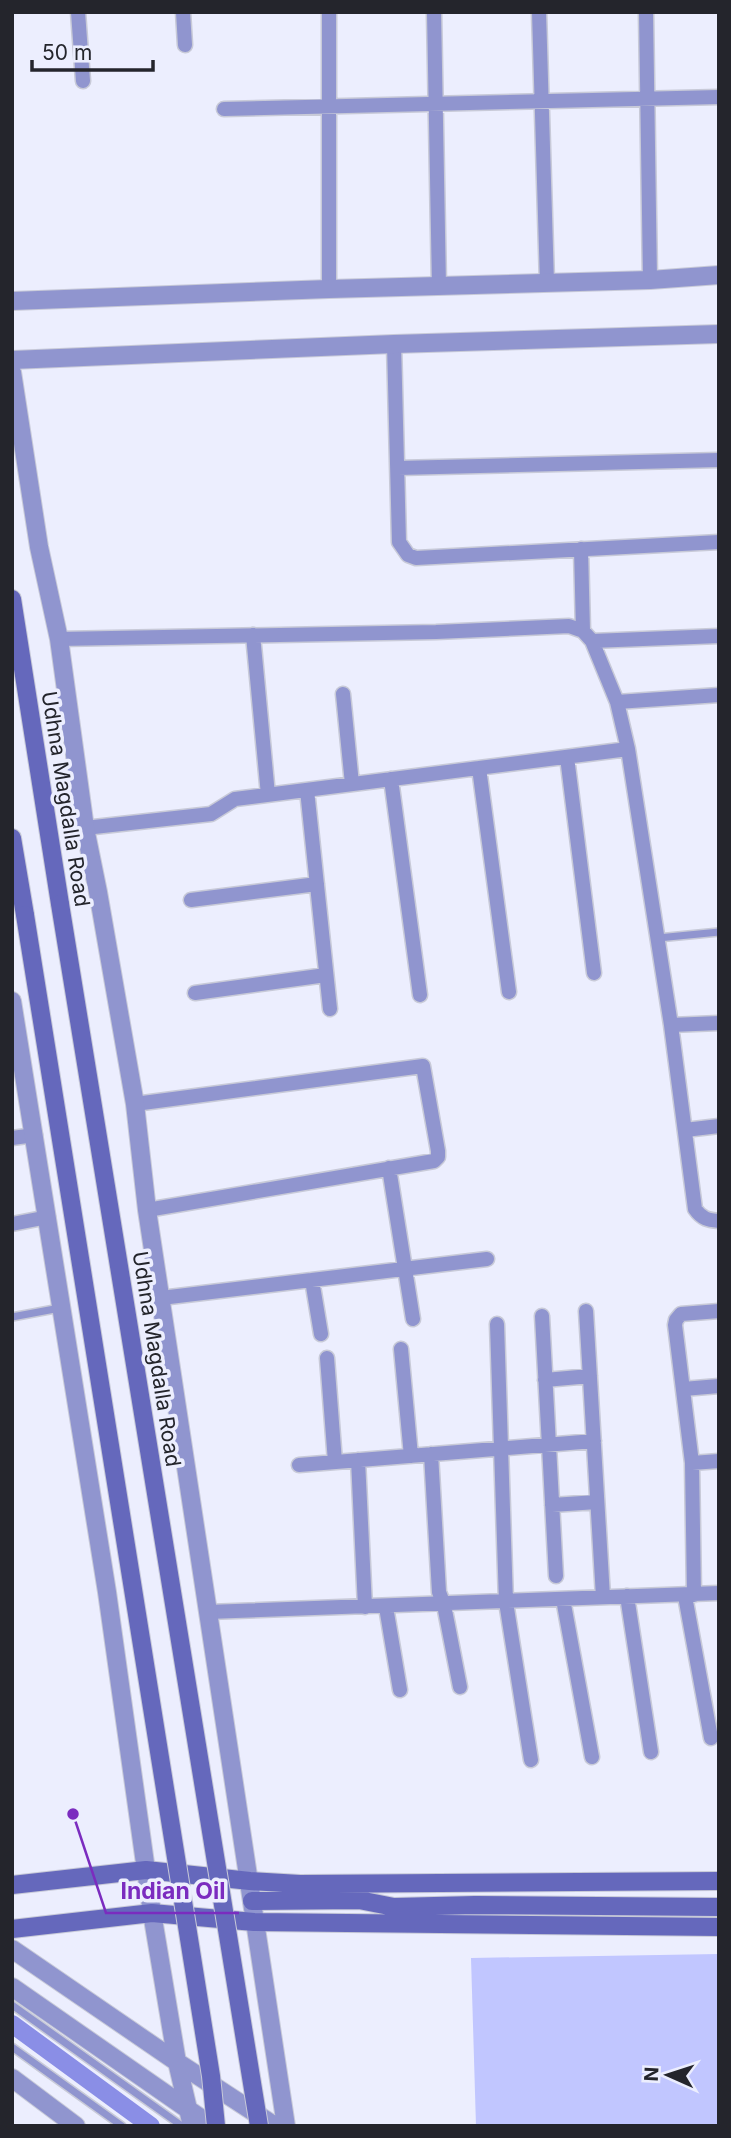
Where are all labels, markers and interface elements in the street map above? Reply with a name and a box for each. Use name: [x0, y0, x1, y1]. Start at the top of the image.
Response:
scale bar: [32, 28, 152, 72]
text: 50 m: [42, 40, 92, 65]
street label: Udhna Magdalla Road: [37, 689, 95, 909]
street label: Udhna Magdalla Road: [128, 1249, 186, 1469]
callout: Indian Oil: [106, 1869, 239, 1913]
text: Indian Oil: [121, 1877, 225, 1905]
north arrow: [633, 2040, 703, 2110]
text: N: [640, 2066, 663, 2082]

